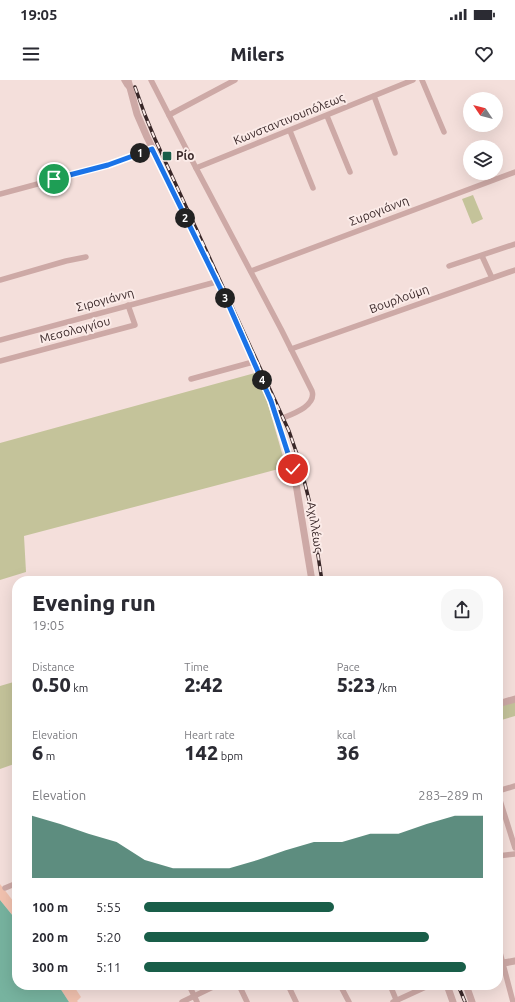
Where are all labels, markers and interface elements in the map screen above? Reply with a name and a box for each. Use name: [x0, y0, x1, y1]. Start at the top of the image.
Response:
text: 19:05: [20, 6, 58, 23]
icon: menu: [20, 43, 42, 65]
icon: heart: [473, 43, 495, 65]
text: Milers: [231, 44, 284, 64]
street label: Κωνσταντινουπόλεως: [232, 90, 347, 148]
north arrow: [463, 92, 503, 132]
map controls: [463, 92, 503, 180]
button: layers: [463, 140, 503, 180]
pin: 1: [130, 143, 150, 163]
text: 1: [137, 147, 143, 159]
place label: Ρίο: [176, 149, 194, 162]
marker: Ρίο: [161, 150, 173, 162]
pin: [37, 162, 71, 196]
icon: arrive: [43, 168, 65, 190]
street label: Συρογιάννη: [347, 193, 410, 228]
pin: 2: [175, 208, 195, 228]
text: 2: [182, 212, 188, 224]
street label: Βουρλούμη: [367, 282, 430, 315]
street label: Σιρογιάννη: [75, 286, 135, 313]
pin: 3: [215, 288, 235, 308]
text: 3: [222, 292, 228, 304]
street label: Μεσολογγίου: [38, 314, 112, 345]
pin: 4: [252, 370, 272, 390]
text: 4: [259, 374, 265, 386]
pin: [276, 452, 310, 486]
icon: check: [282, 458, 304, 480]
street label: Αχιλλέως: [304, 501, 326, 554]
button: share: [441, 589, 483, 631]
text: Evening run: [32, 590, 156, 615]
text: 19:05: [32, 618, 65, 632]
text: Distance: [32, 661, 75, 673]
text: Time: [184, 661, 209, 673]
text: Pace: [337, 661, 360, 673]
text: 0.50: [32, 673, 71, 696]
text: 2:42: [184, 673, 223, 696]
text: 5:23: [337, 673, 375, 696]
text: km: [71, 682, 88, 694]
text: /km: [375, 682, 397, 694]
text: Elevation: [32, 729, 78, 741]
text: Heart rate: [184, 729, 235, 741]
text: kcal: [337, 729, 356, 741]
text: 6: [32, 741, 43, 764]
text: 142: [184, 741, 218, 764]
text: 36: [337, 741, 359, 764]
text: m: [43, 750, 55, 762]
text: bpm: [218, 750, 243, 762]
text: Elevation: [32, 788, 86, 802]
text: 283–289 m: [418, 788, 483, 802]
text: 100 m: [32, 900, 68, 914]
text: 5:55: [96, 900, 121, 914]
text: 200 m: [32, 930, 68, 944]
text: 5:20: [96, 930, 121, 944]
text: 300 m: [32, 960, 68, 974]
text: 5:11: [96, 960, 121, 974]

